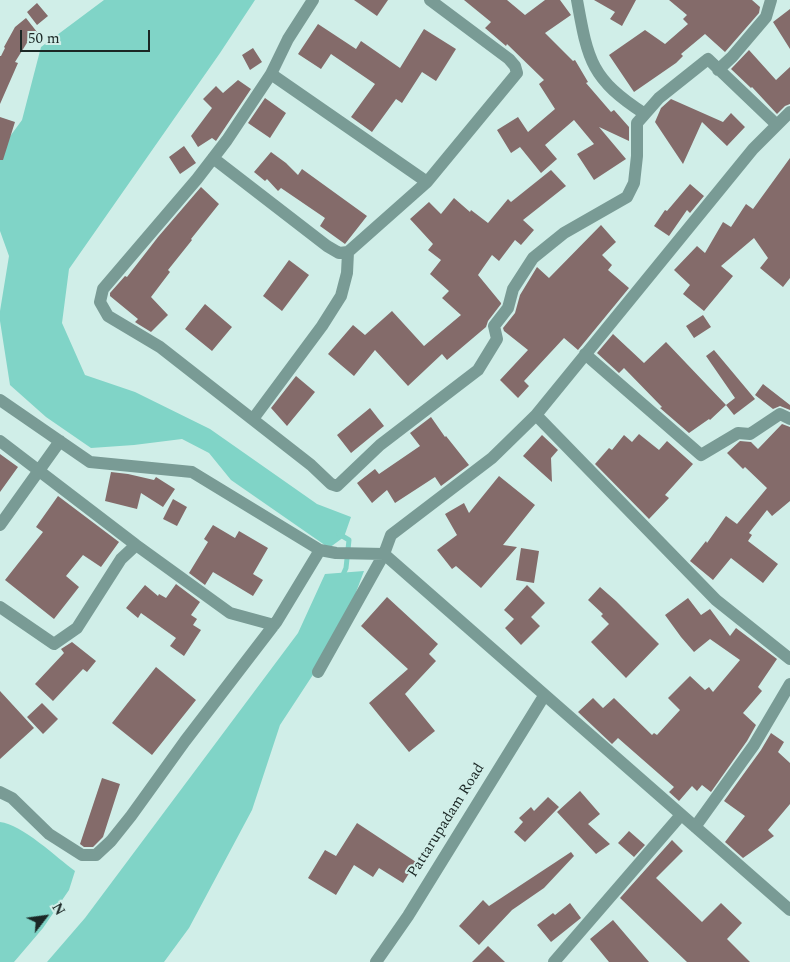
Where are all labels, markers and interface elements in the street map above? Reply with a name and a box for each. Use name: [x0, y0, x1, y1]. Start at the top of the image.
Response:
scale bar: [22, 20, 152, 52]
text: 50 m: [28, 27, 60, 50]
street label: Pattarupadam Road: [405, 761, 489, 881]
north arrow: [20, 892, 70, 942]
text: N: [46, 899, 70, 919]

